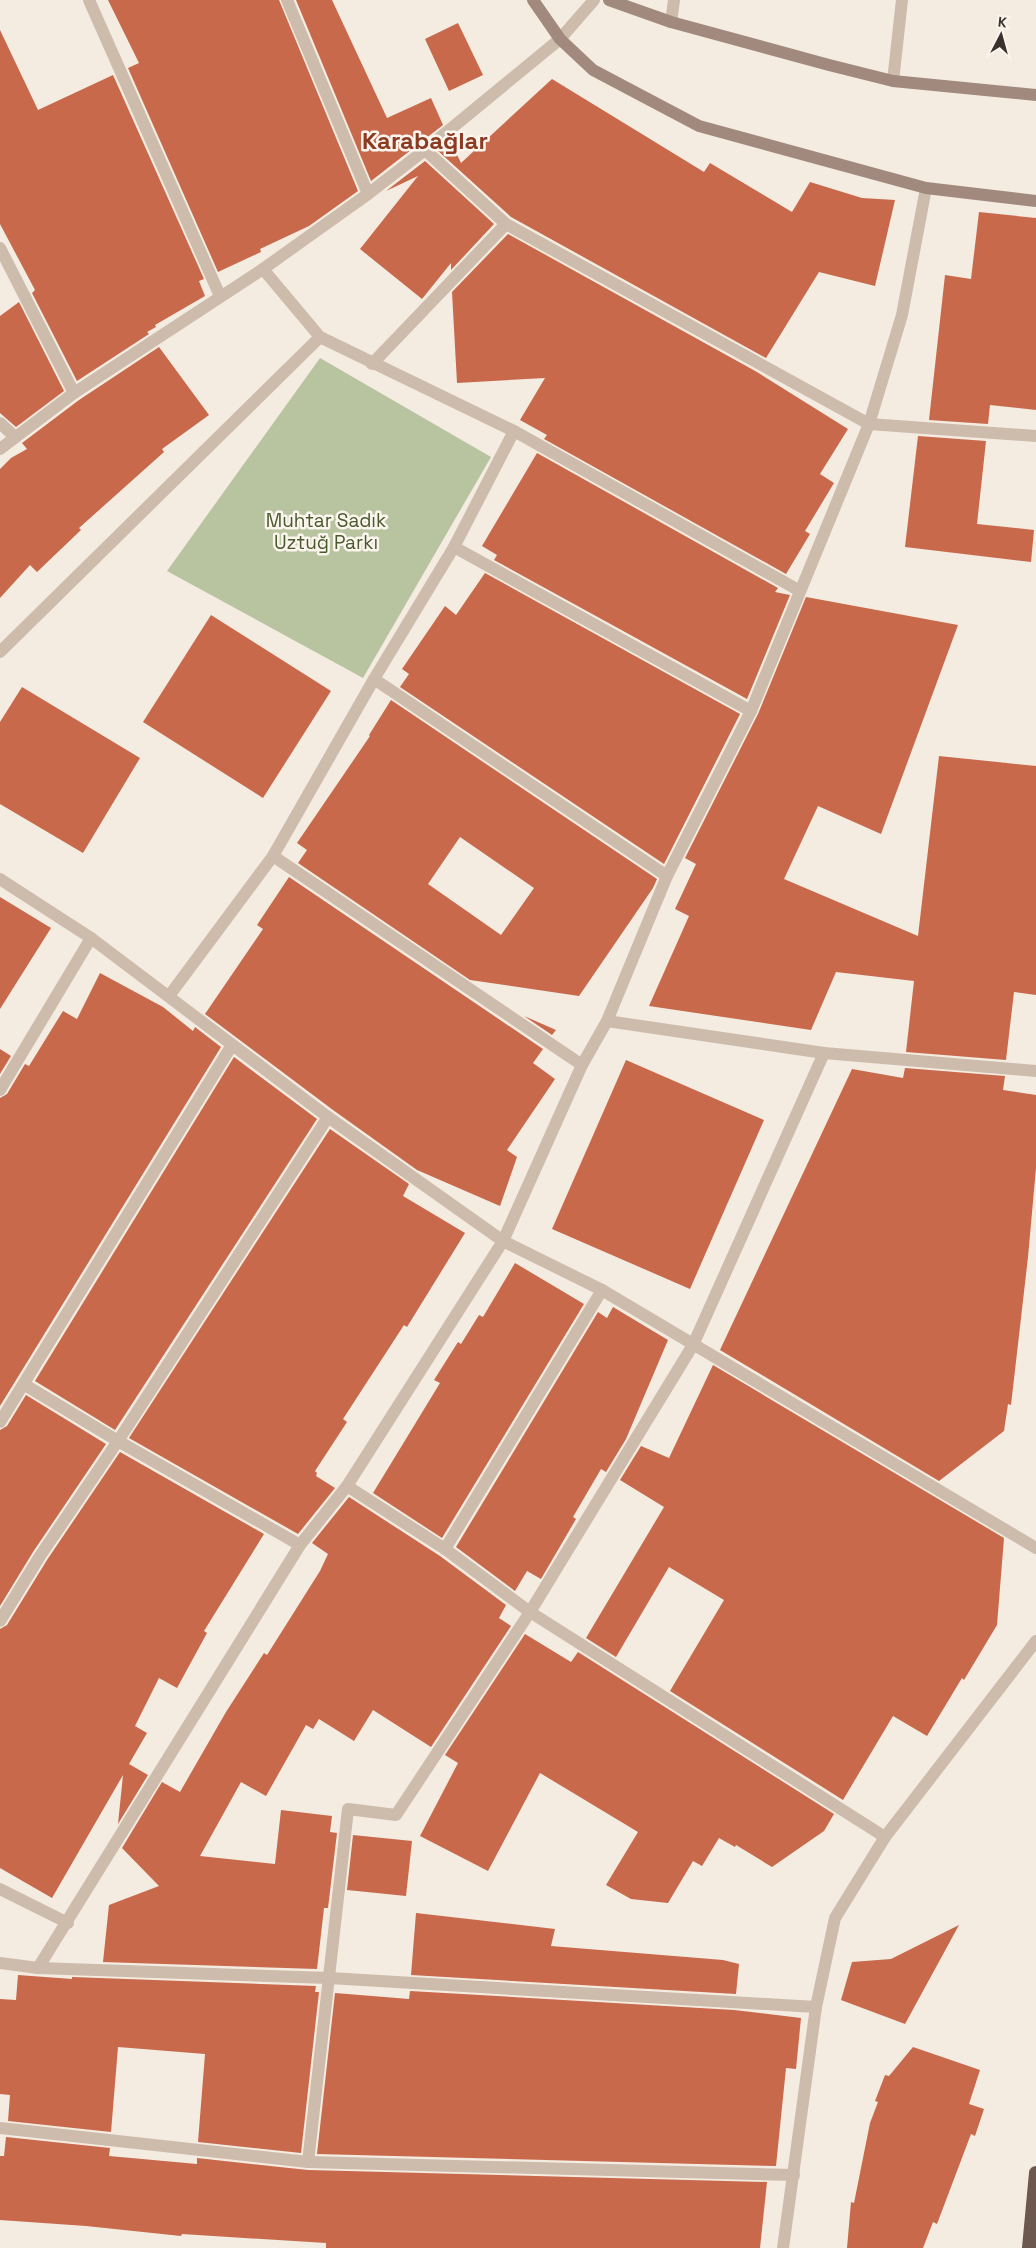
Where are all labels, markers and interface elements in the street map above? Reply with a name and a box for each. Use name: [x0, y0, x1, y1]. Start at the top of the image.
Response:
north arrow: [976, 10, 1026, 60]
text: K: [997, 13, 1008, 32]
district label: Karabağlar: [362, 125, 488, 156]
park label: Muhtar Sadık Uztuğ Parkı: [266, 508, 386, 555]

